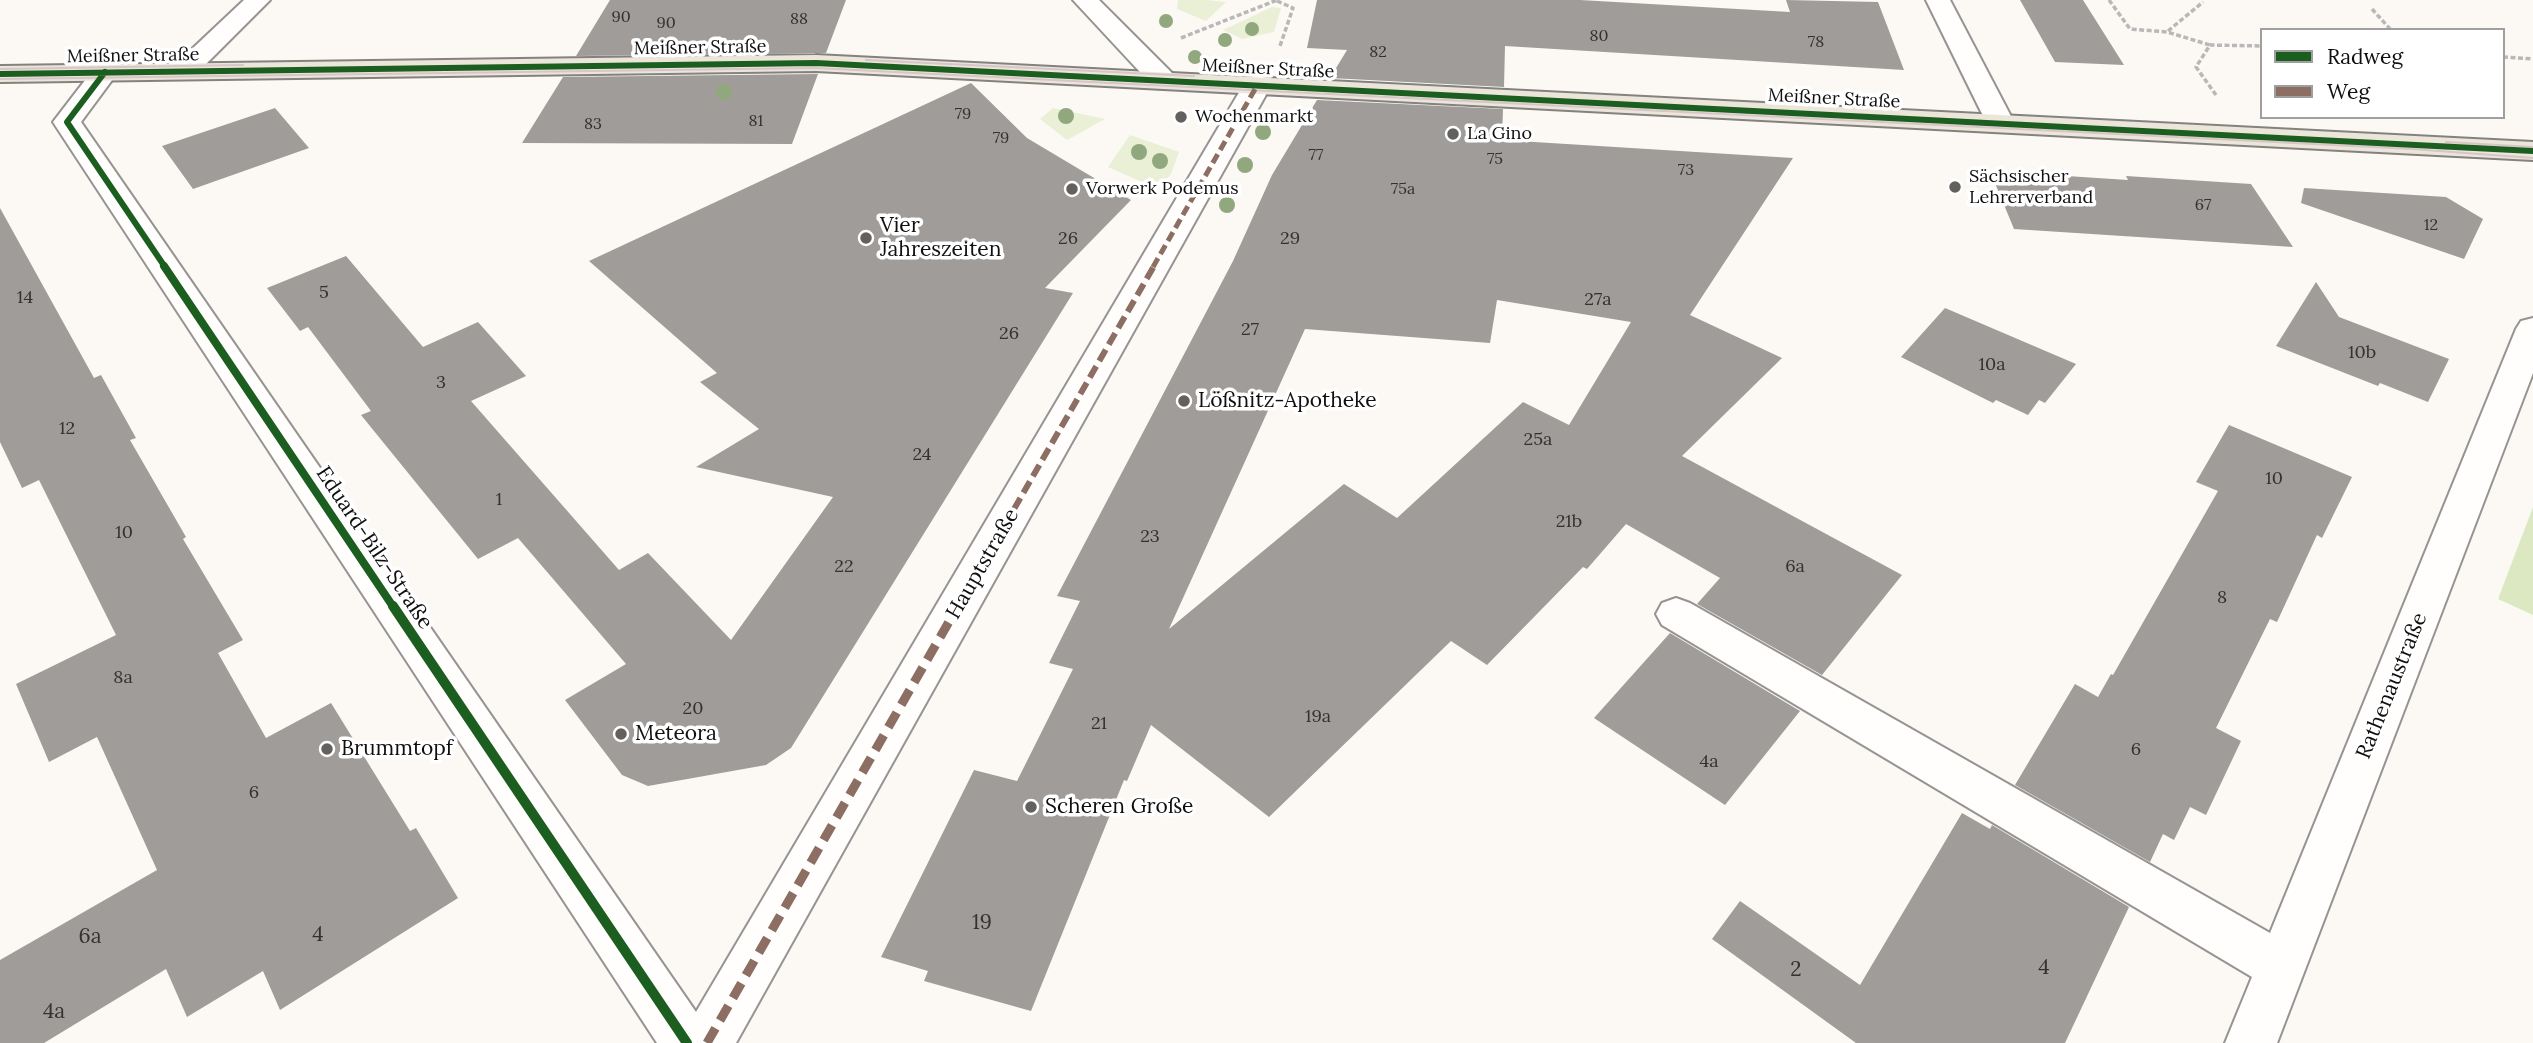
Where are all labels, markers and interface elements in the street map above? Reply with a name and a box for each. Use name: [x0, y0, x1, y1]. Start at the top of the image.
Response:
house number: 90: [611, 7, 631, 27]
house number: 88: [790, 9, 808, 29]
house number: 90: [656, 13, 676, 33]
house number: 80: [1590, 26, 1608, 46]
legend: [2260, 28, 2505, 119]
house number: 78: [1808, 32, 1824, 52]
street label: Meißner Straße: [633, 36, 767, 60]
house number: 82: [1369, 42, 1387, 62]
text: Radweg: [2327, 43, 2403, 70]
street label: Meißner Straße: [66, 44, 200, 68]
street label: Meißner Straße: [1201, 55, 1335, 83]
text: Weg: [2327, 78, 2370, 105]
street label: Meißner Straße: [1767, 85, 1901, 113]
house number: 79: [955, 104, 971, 124]
place label: Wochenmarkt: [1195, 106, 1314, 128]
marker: Wochenmarkt: [1173, 109, 1189, 125]
house number: 81: [749, 111, 763, 131]
house number: 83: [584, 114, 602, 134]
place label: La Gino: [1467, 123, 1532, 145]
marker: La Gino: [1445, 126, 1461, 142]
house number: 79: [993, 128, 1009, 148]
house number: 77: [1309, 145, 1323, 165]
house number: 75: [1487, 149, 1503, 169]
house number: 73: [1678, 160, 1694, 180]
place label: Sächsischer Lehrerverband: [1969, 166, 2093, 208]
place label: Vorwerk Podemus: [1086, 178, 1239, 200]
house number: 75a: [1391, 179, 1415, 199]
marker: Sächsischer Lehrerverband: [1947, 179, 1963, 195]
marker: Vorwerk Podemus: [1064, 181, 1080, 197]
house number: 67: [2195, 195, 2211, 215]
place label: Vier Jahreszeiten: [880, 213, 1001, 263]
house number: 12: [2424, 215, 2438, 235]
house number: 26: [1058, 228, 1078, 250]
house number: 29: [1280, 228, 1300, 250]
marker: Vier Jahreszeiten: [858, 230, 874, 246]
house number: 5: [319, 282, 329, 304]
house number: 14: [17, 287, 33, 309]
house number: 27a: [1584, 289, 1612, 311]
house number: 27: [1241, 319, 1259, 341]
house number: 26: [999, 323, 1019, 345]
house number: 10b: [2348, 342, 2376, 364]
house number: 10a: [1978, 354, 2006, 376]
house number: 3: [436, 372, 446, 394]
place label: Lößnitz-Apotheke: [1198, 388, 1377, 414]
marker: Lößnitz-Apotheke: [1176, 393, 1192, 409]
house number: 12: [59, 418, 75, 440]
house number: 25a: [1524, 429, 1552, 451]
house number: 24: [912, 444, 932, 466]
street label: Eduard-Bilz-Straße: [310, 462, 438, 634]
house number: 10: [2265, 468, 2283, 490]
house number: 1: [496, 489, 502, 511]
street label: Hauptstraße: [941, 504, 1025, 624]
house number: 21b: [1556, 511, 1582, 533]
house number: 10: [115, 522, 133, 544]
house number: 23: [1140, 526, 1160, 548]
house number: 22: [834, 556, 854, 578]
house number: 6a: [1785, 556, 1805, 578]
house number: 8: [2217, 587, 2227, 609]
street label: Rathenaustraße: [2351, 609, 2433, 763]
house number: 8a: [113, 667, 133, 689]
house number: 20: [683, 698, 703, 720]
house number: 19a: [1305, 706, 1331, 728]
house number: 21: [1091, 713, 1107, 735]
place label: Meteora: [635, 721, 717, 747]
marker: Meteora: [613, 726, 629, 742]
place label: Brummtopf: [341, 736, 453, 762]
house number: 6: [2131, 739, 2141, 761]
marker: Brummtopf: [319, 741, 335, 757]
house number: 4a: [1699, 751, 1719, 773]
house number: 6: [249, 782, 259, 804]
place label: Scheren Große: [1045, 794, 1193, 820]
marker: Scheren Große: [1023, 799, 1039, 815]
house number: 19: [972, 910, 992, 936]
house number: 4: [312, 922, 324, 948]
house number: 6a: [79, 924, 101, 950]
house number: 4: [2038, 955, 2050, 981]
house number: 2: [1790, 957, 1802, 983]
house number: 4a: [43, 999, 65, 1025]

